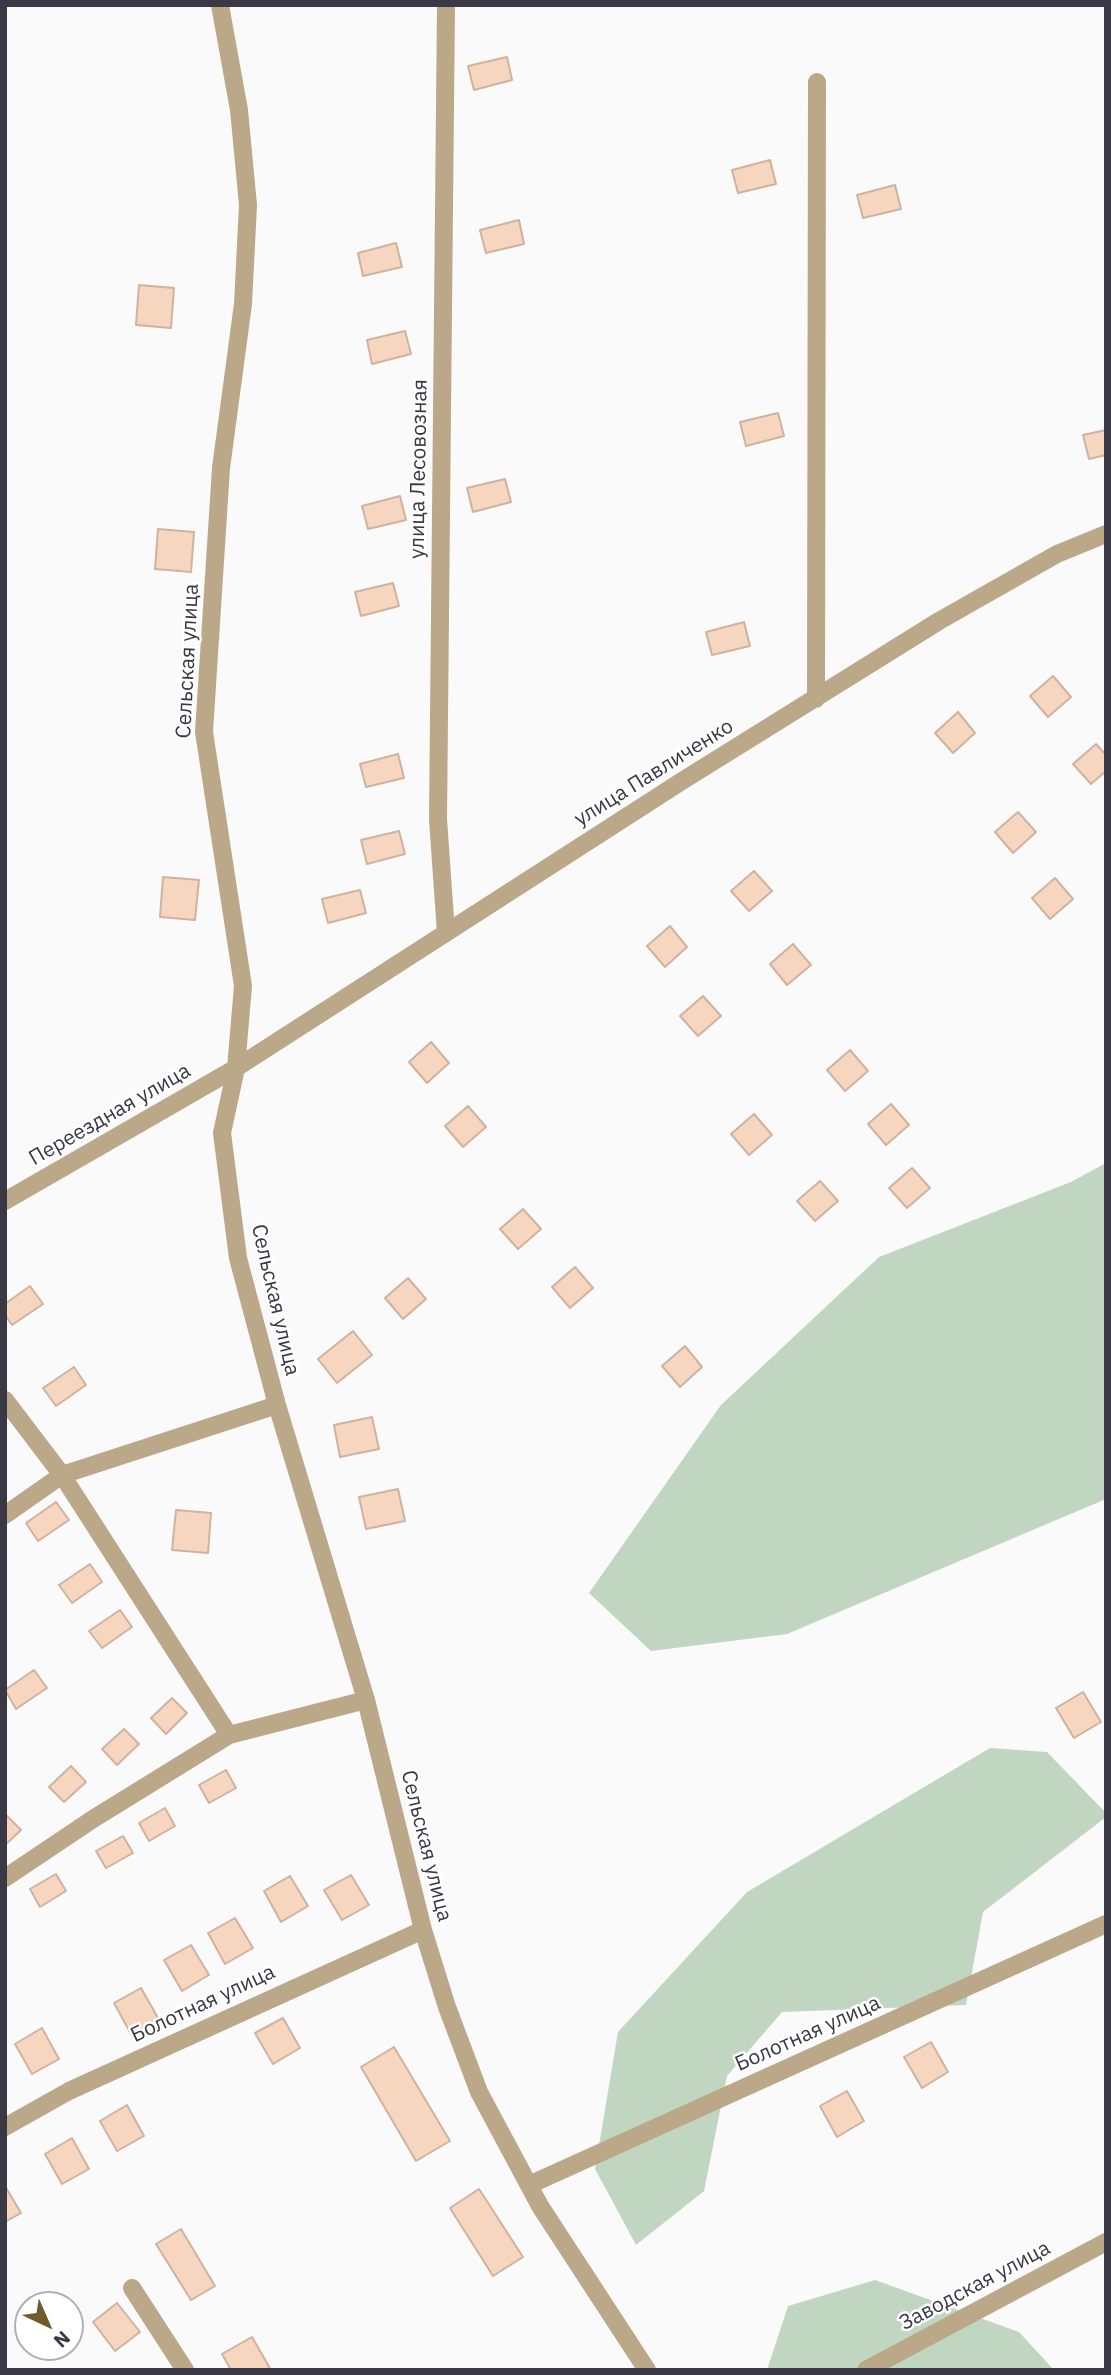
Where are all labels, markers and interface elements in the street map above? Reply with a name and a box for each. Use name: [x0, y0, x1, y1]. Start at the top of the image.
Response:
street label: улица Лесовозная: [405, 379, 433, 559]
street label: Сельская улица: [171, 583, 205, 739]
street label: улица Павличенко: [570, 714, 738, 832]
street label: Переездная улица: [25, 1059, 195, 1171]
street label: Сельская улица: [245, 1222, 305, 1378]
street label: Сельская улица: [395, 1768, 457, 1924]
street label: Болотная улица: [127, 1960, 279, 2048]
street label: Болотная улица: [732, 1991, 884, 2077]
street label: Заводская улица: [895, 2236, 1055, 2336]
north arrow: [14, 2291, 84, 2361]
text: N: [49, 2326, 75, 2353]

